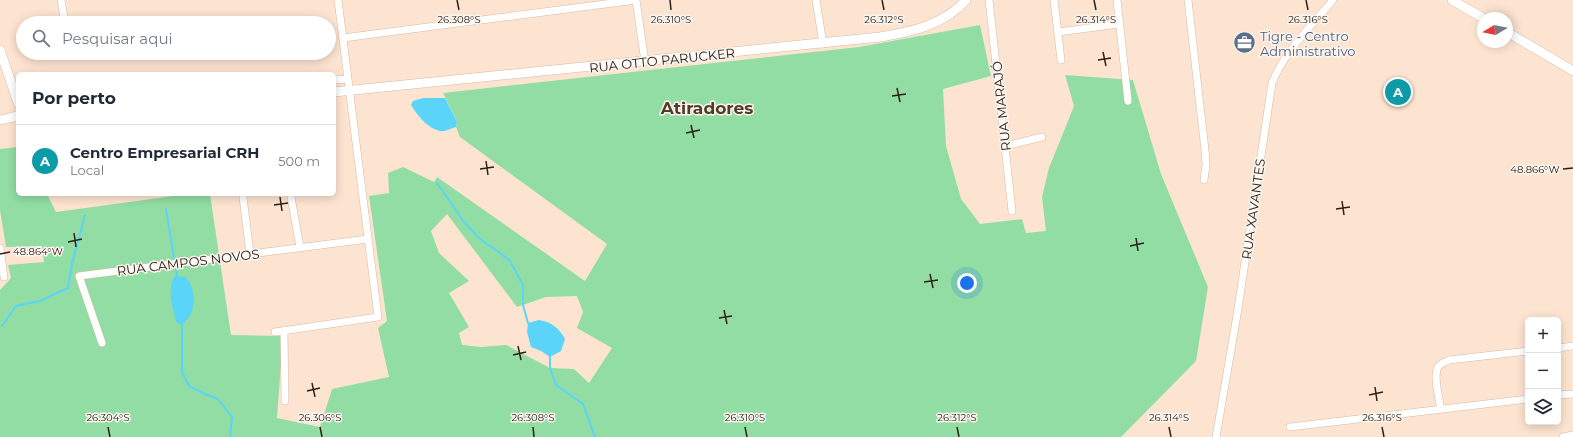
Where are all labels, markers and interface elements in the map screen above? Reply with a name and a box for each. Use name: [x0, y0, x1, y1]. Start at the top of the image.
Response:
north arrow: [1477, 12, 1513, 48]
text: 26.308°S: [437, 13, 481, 26]
text: 26.310°S: [651, 13, 691, 26]
text: 26.312°S: [864, 13, 904, 26]
text: 26.314°S: [1076, 13, 1116, 26]
text: 26.316°S: [1288, 13, 1328, 26]
search box: [16, 16, 336, 60]
icon: search: [30, 27, 52, 49]
place label: Tigre - Centro Administrativo: [1260, 28, 1355, 59]
text: Pesquisar aqui: [62, 29, 173, 48]
office icon: Tigre - Centro Administrativo: [1231, 30, 1257, 56]
street label: RUA OTTO PARUCKER: [588, 44, 736, 76]
street label: RUA MARAJÓ: [988, 60, 1014, 152]
pin: A: [1385, 77, 1411, 107]
text: Por perto: [32, 88, 116, 108]
district label: Atiradores: [660, 98, 753, 118]
text: Centro Empresarial CRH: [70, 143, 259, 162]
text: A: [40, 153, 50, 169]
text: 500 m: [278, 153, 320, 169]
street label: RUA XAVANTES: [1238, 157, 1268, 261]
text: Local: [70, 162, 104, 178]
text: 48.866°W: [1510, 163, 1560, 176]
text: 48.864°W: [13, 245, 63, 258]
street label: RUA CAMPOS NOVOS: [116, 245, 260, 279]
your location: [957, 273, 977, 293]
map controls: [1525, 317, 1561, 425]
button: +: [1525, 317, 1561, 353]
button: −: [1525, 353, 1561, 389]
button: layers: [1525, 389, 1561, 425]
text: 26.304°S: [86, 411, 130, 424]
text: 26.306°S: [299, 411, 341, 424]
text: 26.308°S: [511, 411, 555, 424]
text: 26.310°S: [725, 411, 765, 424]
text: 26.312°S: [937, 411, 977, 424]
text: 26.314°S: [1149, 411, 1189, 424]
text: 26.316°S: [1362, 411, 1402, 424]

